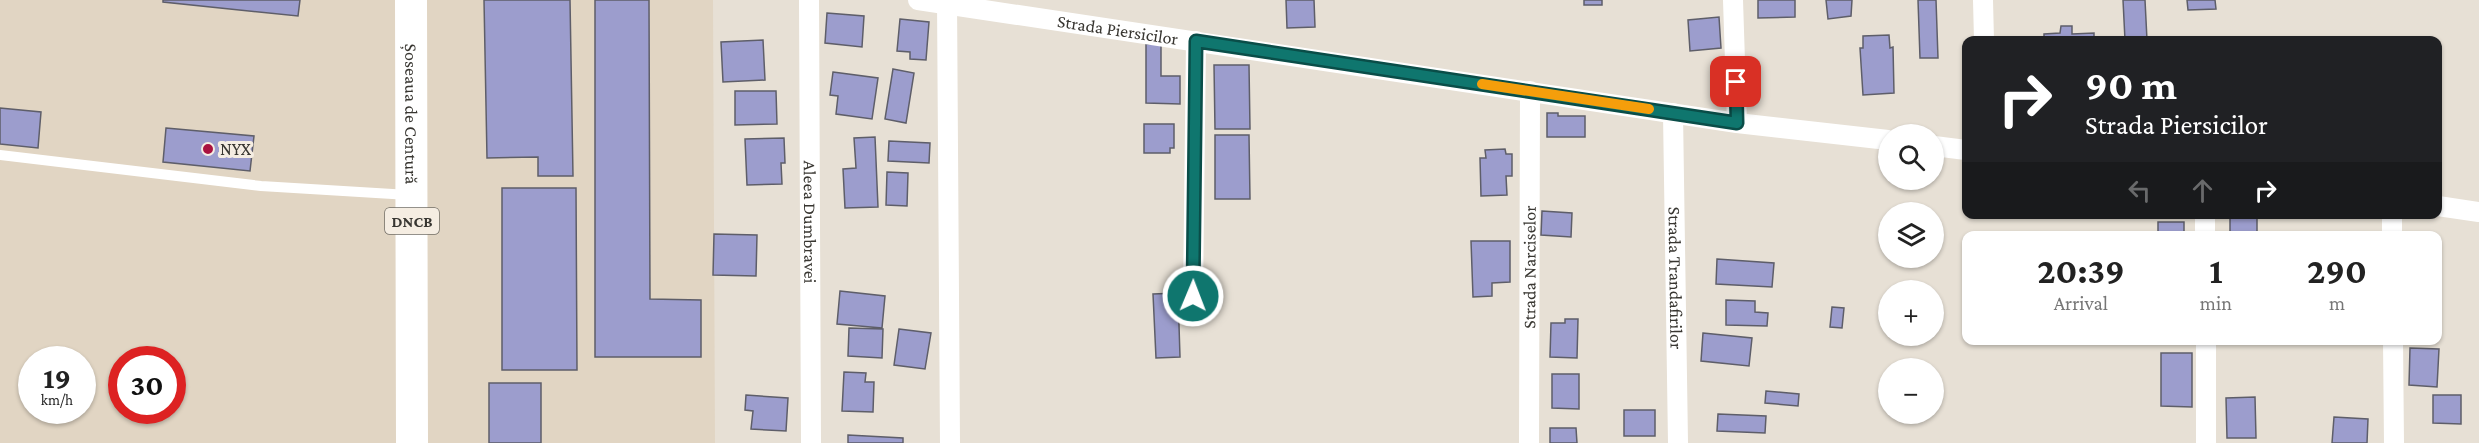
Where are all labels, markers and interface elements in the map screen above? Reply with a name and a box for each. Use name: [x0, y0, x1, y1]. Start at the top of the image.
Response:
street label: Strada Piersicilor: [1056, 11, 1180, 49]
street label: Șoseaua de Centură: [399, 44, 421, 184]
pin: [1710, 56, 1761, 107]
icon: right: [1986, 60, 2064, 138]
text: 90 m: [2085, 61, 2177, 108]
icon: arrive: [1719, 65, 1752, 98]
text: Strada Piersicilor: [2085, 110, 2268, 140]
map controls: [1878, 124, 1944, 424]
button: search: [1878, 124, 1944, 190]
place label: NYX: [220, 139, 252, 159]
marker: NYX: [201, 142, 215, 156]
street label: Aleea Dumbravei: [800, 161, 820, 284]
icon: left: [2123, 174, 2156, 207]
icon: ahead: [2186, 174, 2219, 207]
icon: right: [2249, 174, 2282, 207]
button: layers: [1878, 202, 1944, 268]
street label: Strada Narciselor: [1519, 205, 1540, 329]
street label: Strada Trandafirilor: [1664, 207, 1687, 350]
road number: DNCB: [385, 208, 439, 234]
text: 20:39: [2037, 251, 2125, 291]
text: 1: [2209, 251, 2223, 291]
text: 290: [2307, 251, 2367, 291]
position arrow: [1161, 264, 1225, 328]
button: +: [1878, 280, 1944, 346]
text: Arrival: [2054, 292, 2108, 314]
text: min: [2200, 292, 2232, 314]
text: m: [2329, 292, 2345, 314]
speed limit sign: 30: [108, 346, 186, 424]
button: −: [1878, 358, 1944, 424]
text: 19: [43, 361, 71, 394]
text: km/h: [41, 392, 73, 408]

